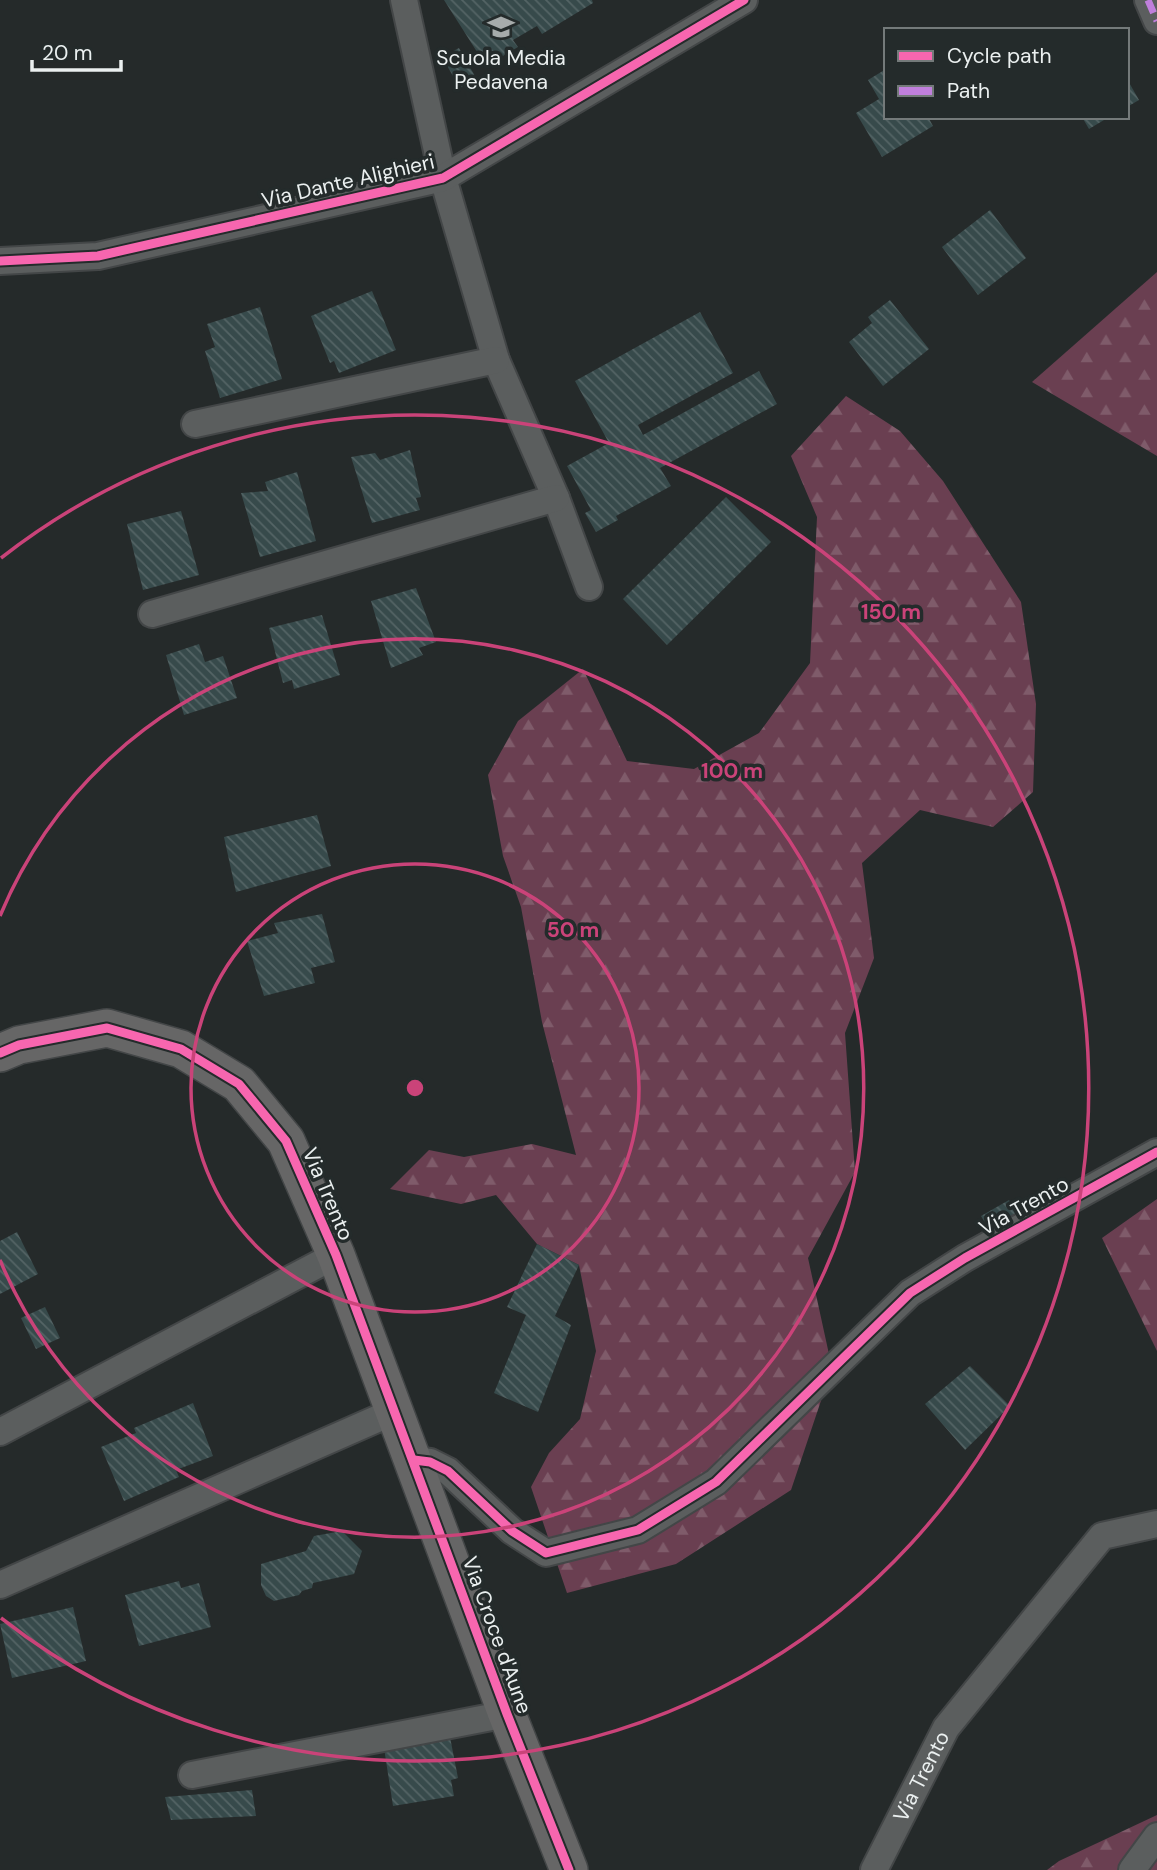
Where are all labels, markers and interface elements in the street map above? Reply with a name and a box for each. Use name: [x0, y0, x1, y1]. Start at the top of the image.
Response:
school or university icon: Scuola Media Pedavena: [486, 12, 516, 42]
scale bar: [32, 28, 121, 72]
legend: [884, 28, 1129, 119]
text: 20 m: [42, 39, 93, 67]
text: Cycle path: [947, 42, 1052, 70]
place label: Scuola Media Pedavena: [436, 44, 566, 96]
text: Path: [947, 77, 990, 105]
street label: Via Dante Alighieri: [259, 147, 437, 215]
text: 150 m: [861, 598, 921, 626]
text: 100 m: [701, 757, 763, 785]
text: 50 m: [547, 916, 599, 944]
centre of rings: [403, 1076, 427, 1100]
street label: Via Trento: [296, 1143, 360, 1245]
street label: Via Trento: [974, 1170, 1074, 1242]
street label: Via Croce d'Aune: [456, 1552, 538, 1718]
street label: Via Trento: [887, 1726, 956, 1827]

